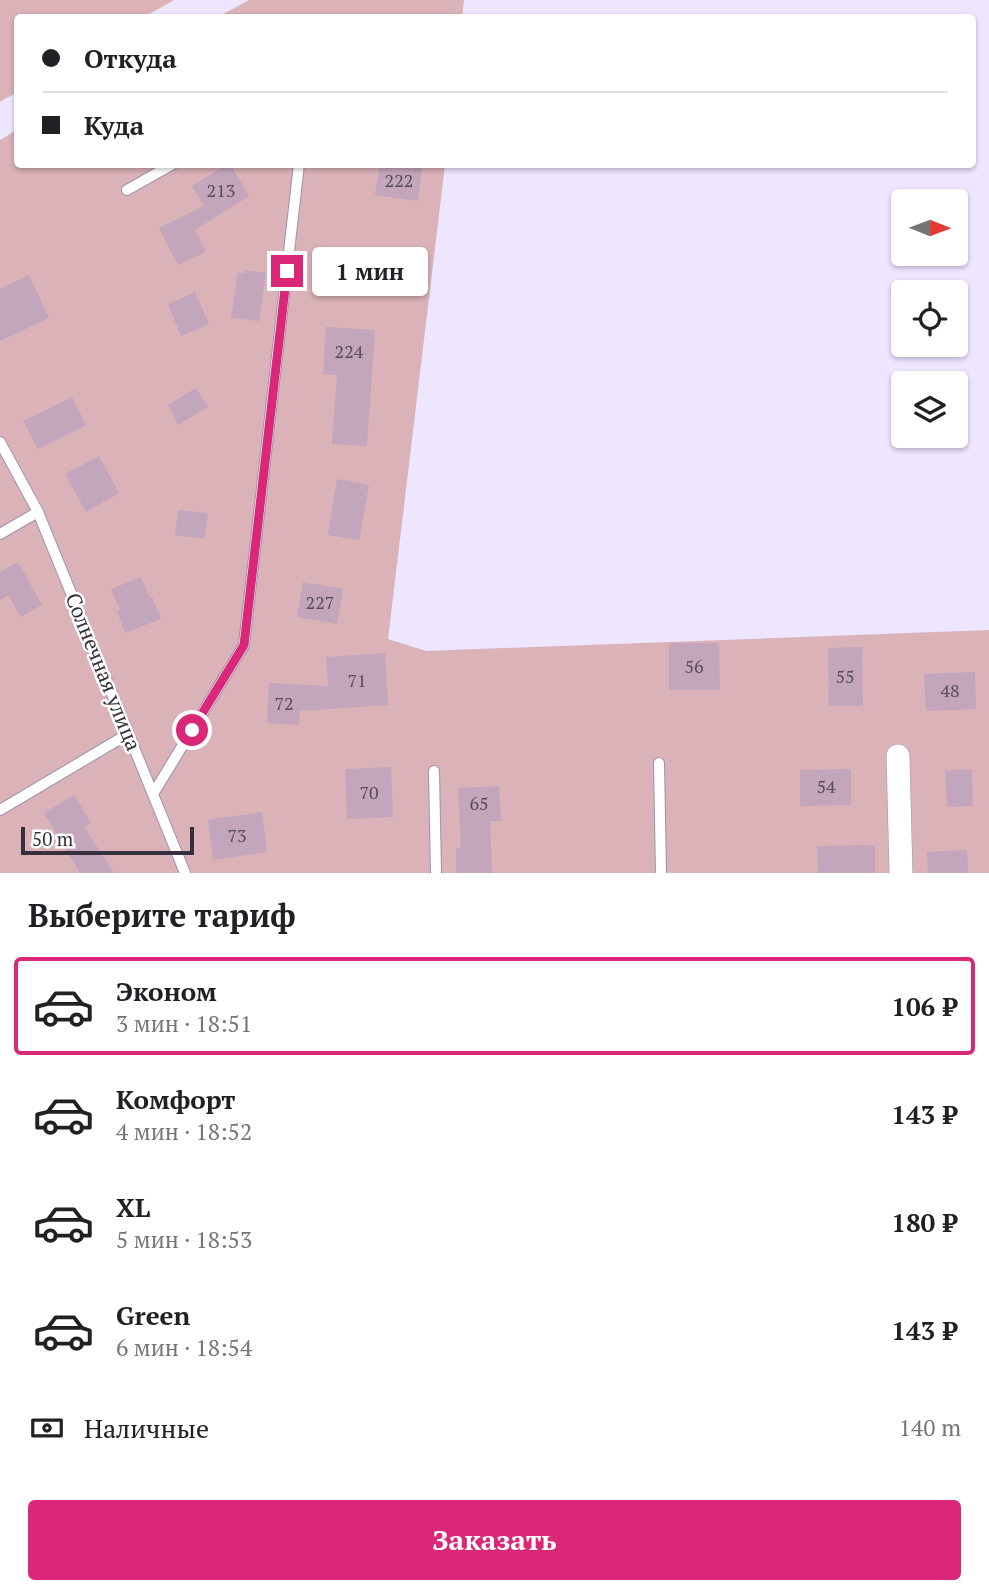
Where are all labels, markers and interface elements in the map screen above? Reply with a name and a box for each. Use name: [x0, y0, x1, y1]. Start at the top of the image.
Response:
text: Откуда: [84, 41, 177, 75]
text: Куда: [84, 108, 144, 142]
house number: 222: [385, 168, 413, 192]
house number: 213: [207, 178, 235, 202]
north arrow: [891, 189, 968, 266]
map controls: [891, 189, 968, 448]
callout: 1 мин: [312, 246, 427, 296]
route end: [271, 255, 303, 287]
text: 1 мин: [336, 256, 404, 287]
button: locate: [891, 280, 968, 357]
house number: 224: [335, 339, 364, 363]
button: layers: [891, 371, 968, 448]
street label: Солнечная улица: [60, 589, 148, 755]
house number: 227: [306, 590, 334, 614]
house number: 56: [684, 654, 704, 678]
house number: 55: [835, 664, 855, 688]
house number: 71: [347, 668, 367, 692]
house number: 48: [940, 678, 960, 702]
house number: 72: [274, 691, 294, 715]
route start: [176, 714, 208, 746]
house number: 54: [816, 774, 836, 798]
house number: 70: [359, 780, 379, 804]
house number: 65: [469, 791, 489, 815]
house number: 73: [227, 823, 247, 847]
scale bar: [21, 824, 194, 856]
text: 50 m: [32, 826, 73, 851]
text: Выберите тариф: [28, 894, 296, 936]
text: Эконом: [116, 974, 217, 1008]
icon: car: [32, 975, 95, 1038]
text: 106 ₽: [891, 989, 957, 1023]
text: 3 мин · 18:51: [116, 1008, 252, 1039]
text: Комфорт: [116, 1082, 235, 1116]
icon: car: [32, 1083, 95, 1146]
text: 143 ₽: [891, 1097, 957, 1131]
text: 4 мин · 18:52: [116, 1116, 252, 1147]
text: XL: [116, 1190, 150, 1224]
icon: car: [32, 1191, 95, 1254]
text: 180 ₽: [891, 1205, 957, 1239]
text: 5 мин · 18:53: [116, 1224, 252, 1255]
text: Green: [116, 1298, 190, 1332]
icon: car: [32, 1299, 95, 1362]
text: 143 ₽: [891, 1313, 957, 1347]
text: 6 мин · 18:54: [116, 1332, 252, 1363]
icon: cash: [28, 1409, 66, 1447]
text: Наличные: [84, 1411, 209, 1445]
text: 140 m: [899, 1412, 961, 1443]
button: Заказать: [28, 1500, 961, 1580]

